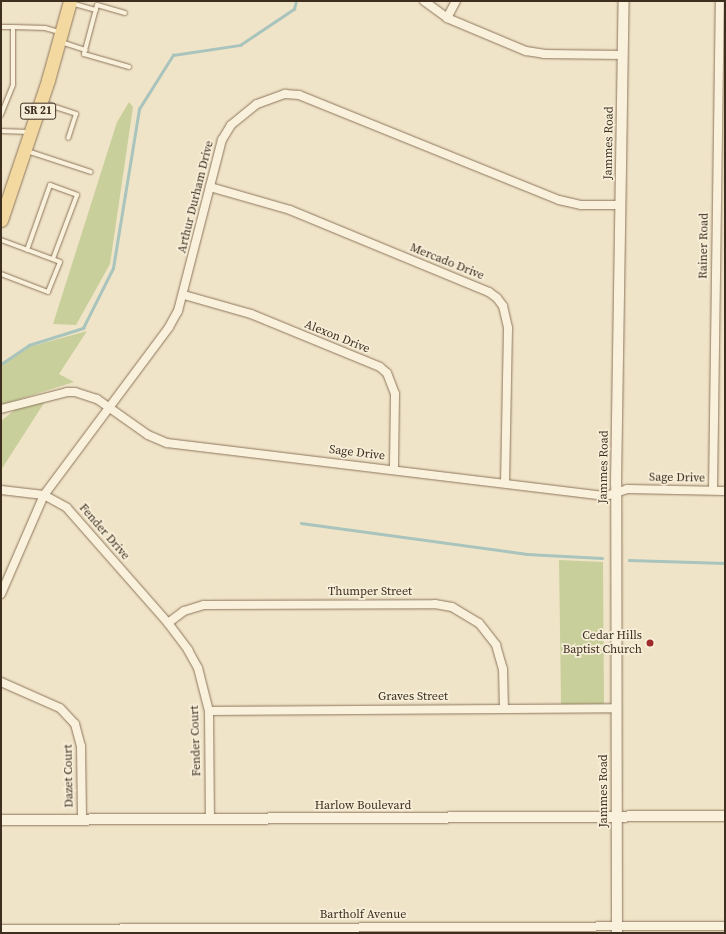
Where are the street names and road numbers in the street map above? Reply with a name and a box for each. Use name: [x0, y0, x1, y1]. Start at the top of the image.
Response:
road number: SR 21: [20, 102, 56, 120]
street label: Jammes Road: [601, 106, 617, 180]
street label: Arthur Durham Drive: [175, 139, 217, 255]
street label: Rainer Road: [696, 213, 712, 279]
street label: Mercado Drive: [408, 241, 486, 283]
street label: Alexon Drive: [302, 317, 372, 357]
street label: Jammes Road: [596, 430, 612, 504]
street label: Sage Drive: [328, 442, 386, 464]
street label: Sage Drive: [649, 470, 705, 486]
street label: Fender Drive: [76, 501, 132, 563]
street label: Thumper Street: [328, 585, 412, 599]
street label: Graves Street: [378, 690, 448, 704]
street label: Fender Court: [188, 705, 204, 777]
street label: Dazet Court: [61, 744, 77, 808]
street label: Jammes Road: [597, 754, 611, 828]
street label: Harlow Boulevard: [315, 799, 411, 813]
street label: Bartholf Avenue: [320, 908, 406, 922]

